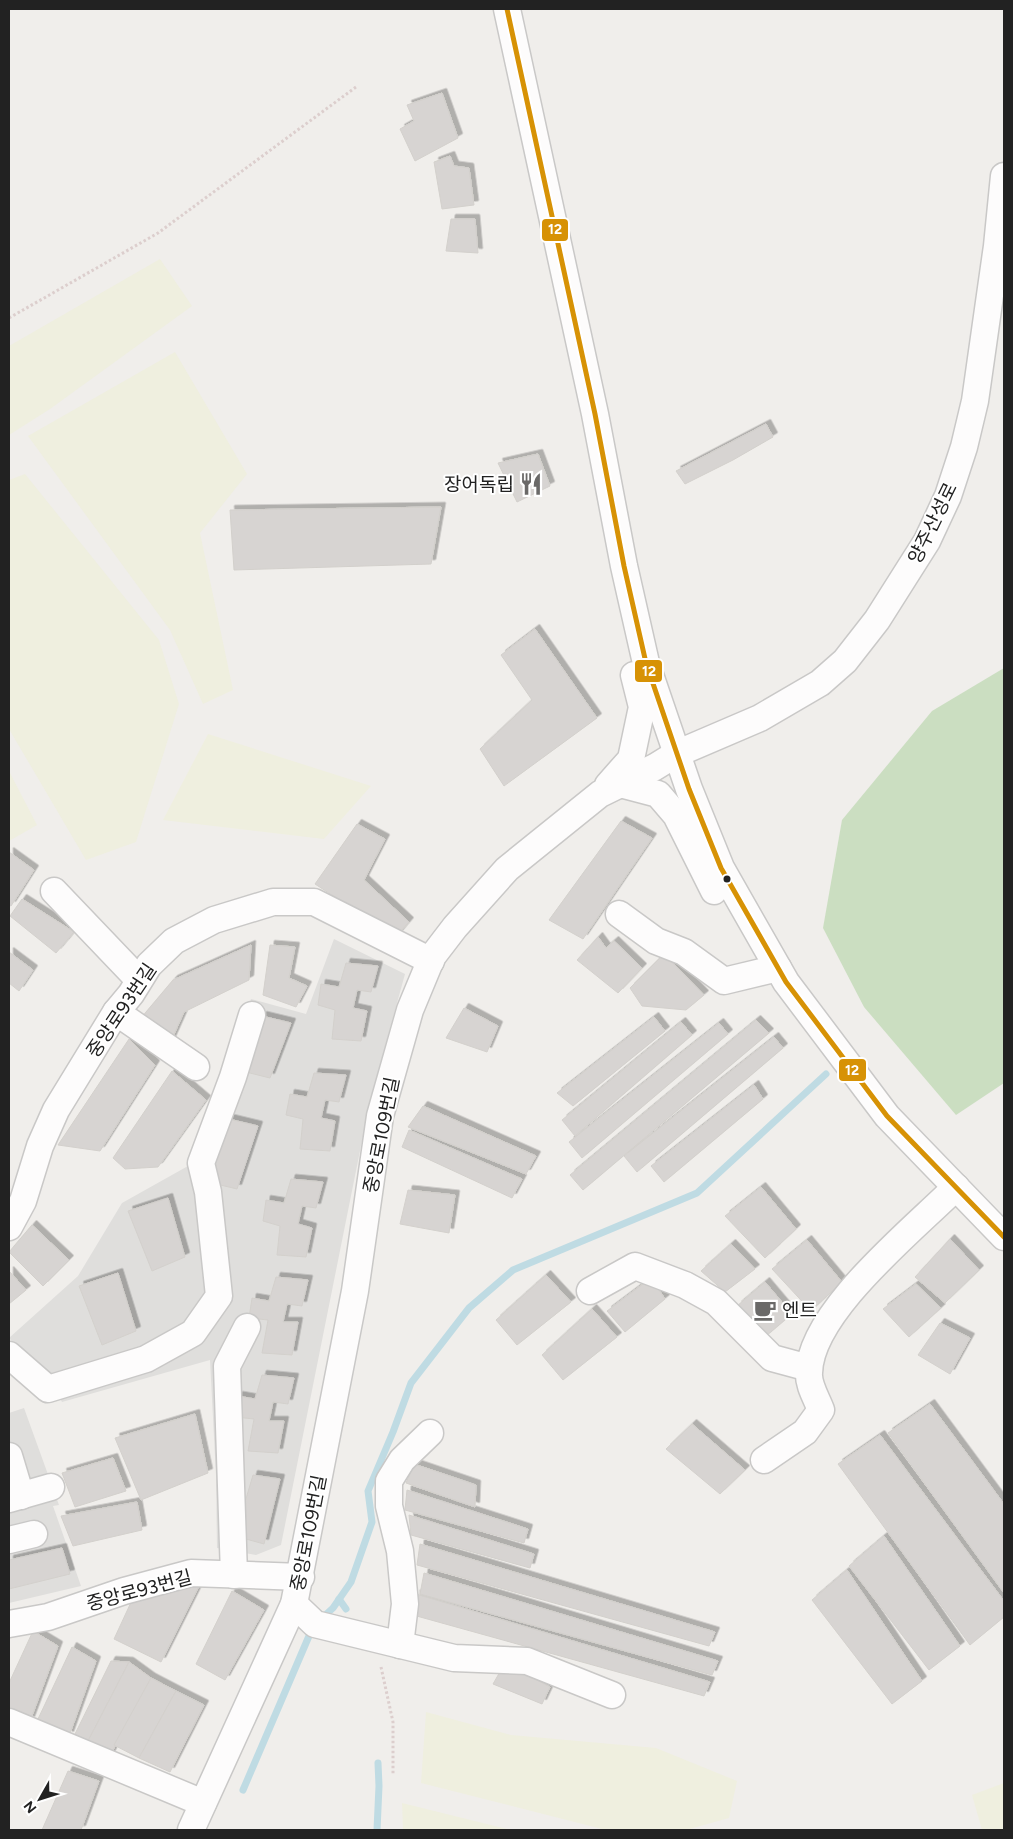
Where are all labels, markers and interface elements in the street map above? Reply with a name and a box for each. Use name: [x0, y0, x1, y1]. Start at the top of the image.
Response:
line badge: 12: [541, 218, 569, 242]
text: 12: [548, 221, 562, 238]
restaurant icon: 장어독립: [518, 471, 544, 497]
place label: 장어독립: [444, 473, 514, 496]
street label: 양주산성로: [903, 479, 962, 568]
line badge: 12: [634, 659, 663, 683]
text: 12: [642, 663, 656, 680]
unlabelled marker: [722, 874, 732, 884]
street label: 중앙로93번길: [82, 959, 161, 1062]
line badge: 12: [838, 1058, 867, 1082]
text: 12: [845, 1062, 859, 1079]
street label: 중앙로109번길: [359, 1075, 404, 1195]
cafe icon: 엔트: [752, 1297, 778, 1323]
place label: 엔트: [782, 1299, 817, 1322]
street label: 중앙로109번길: [286, 1473, 331, 1593]
street label: 중앙로93번길: [84, 1565, 195, 1616]
north arrow: [15, 1774, 65, 1824]
text: N: [20, 1797, 40, 1816]

